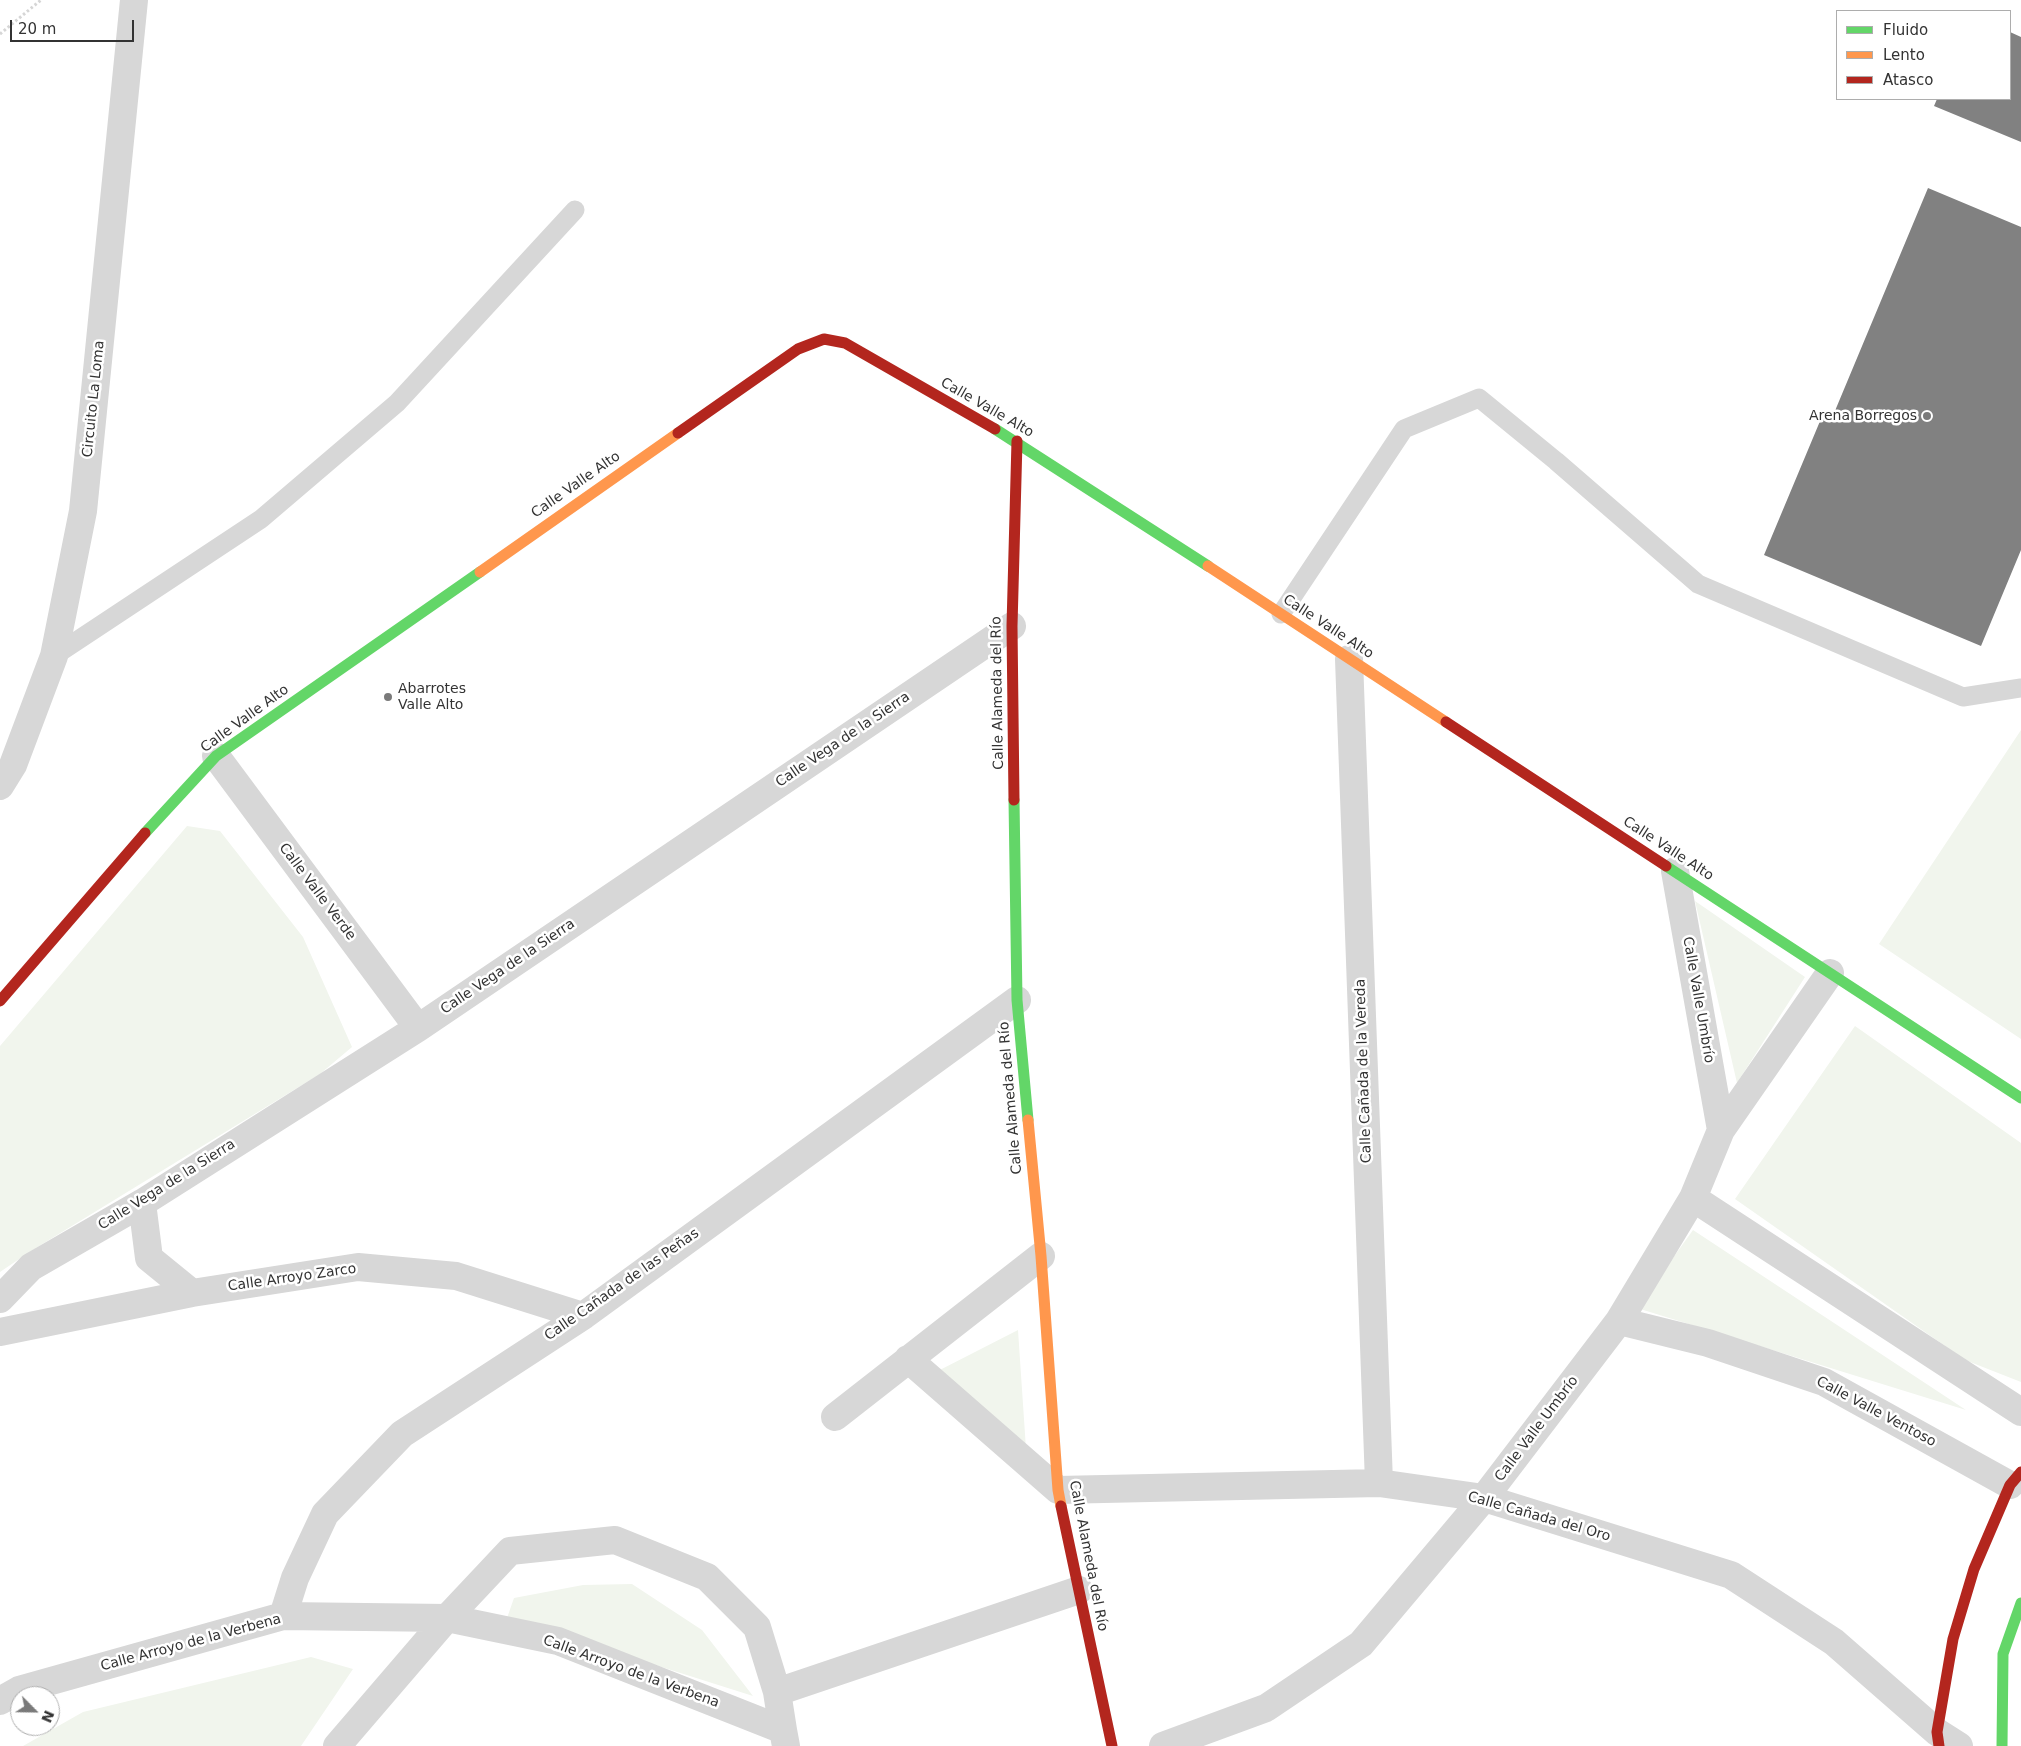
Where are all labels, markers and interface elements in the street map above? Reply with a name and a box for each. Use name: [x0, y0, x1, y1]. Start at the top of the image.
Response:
scale bar: [12, 10, 136, 42]
legend: [1836, 10, 2011, 100]
text: 20 m: [18, 20, 56, 38]
text: Fluido: [1883, 21, 1928, 39]
text: Lento: [1883, 46, 1925, 64]
text: Atasco: [1883, 71, 1933, 89]
street label: Circuito La Loma: [80, 340, 108, 458]
street label: Calle Valle Alto: [937, 375, 1037, 441]
place label: Arena Borregos: [1809, 408, 1917, 424]
marker: Arena Borregos: [1921, 410, 1933, 422]
street label: Calle Valle Alto: [528, 448, 624, 522]
street label: Calle Valle Alto: [1280, 591, 1376, 663]
street label: Calle Alameda del Río: [988, 616, 1008, 770]
street label: Calle Valle Alto: [198, 681, 292, 757]
place label: Abarrotes Valle Alto: [398, 681, 466, 714]
street label: Calle Vega de la Sierra: [773, 689, 913, 791]
marker: Abarrotes Valle Alto: [382, 691, 394, 703]
street label: Calle Valle Alto: [1620, 813, 1716, 885]
street label: Calle Valle Verde: [275, 840, 359, 944]
street label: Calle Vega de la Sierra: [438, 916, 578, 1018]
street label: Calle Valle Umbrío: [1679, 935, 1717, 1065]
street label: Calle Cañada de la Vereda: [1352, 979, 1376, 1163]
street label: Calle Alameda del Río: [996, 1021, 1026, 1175]
street label: Calle Vega de la Sierra: [95, 1136, 239, 1234]
street label: Calle Cañada de las Peñas: [542, 1225, 702, 1345]
street label: Calle Arroyo Zarco: [227, 1261, 357, 1295]
street label: Calle Valle Umbrío: [1492, 1373, 1582, 1485]
street label: Calle Valle Ventoso: [1813, 1373, 1939, 1451]
street label: Calle Alameda del Río: [1065, 1479, 1111, 1633]
street label: Calle Cañada del Oro: [1466, 1489, 1612, 1545]
street label: Calle Arroyo de la Verbena: [99, 1611, 283, 1675]
street label: Calle Arroyo de la Verbena: [541, 1632, 721, 1712]
north arrow: [10, 1686, 60, 1736]
text: N: [38, 1708, 58, 1725]

